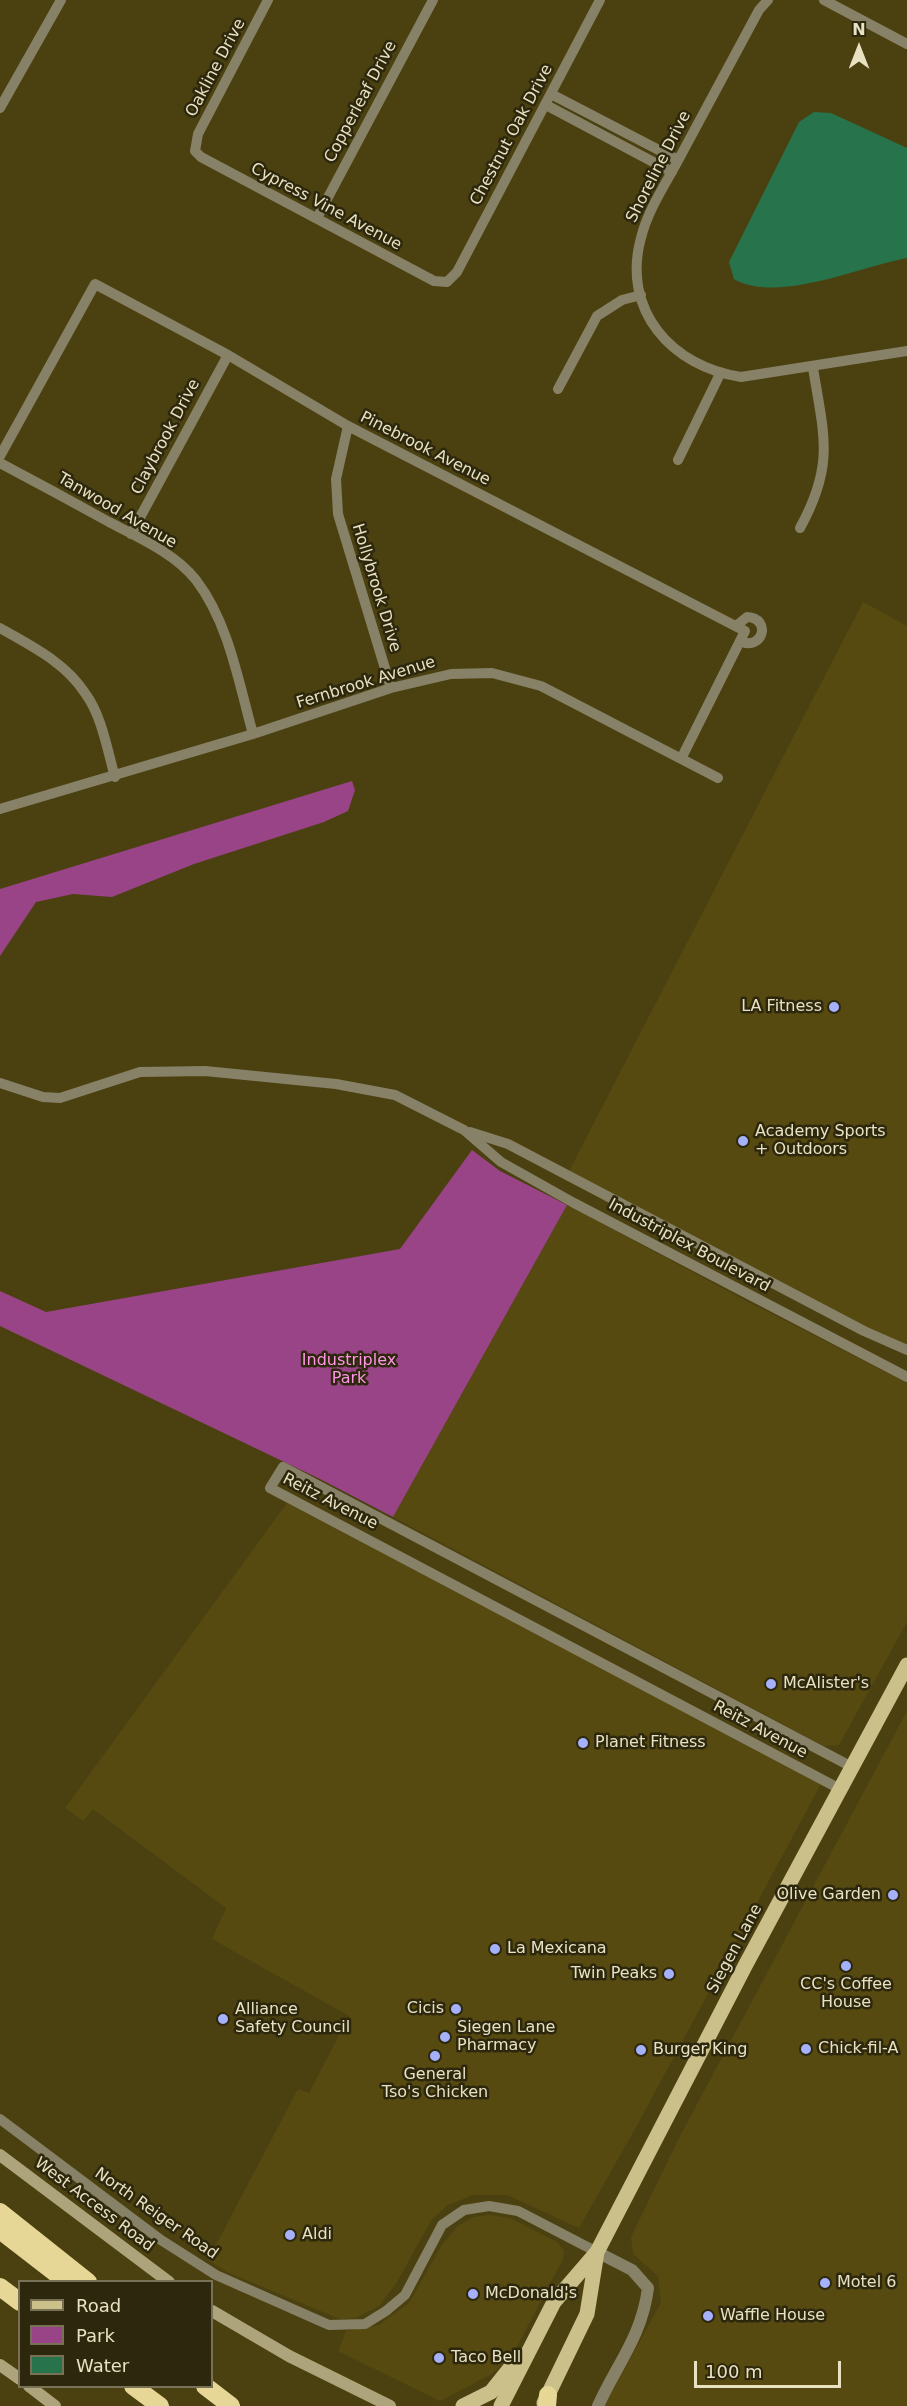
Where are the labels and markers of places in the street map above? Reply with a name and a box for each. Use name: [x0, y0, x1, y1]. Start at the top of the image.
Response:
place label: LA Fitness: [741, 997, 822, 1017]
marker: LA Fitness: [827, 1000, 841, 1014]
place label: Academy Sports + Outdoors: [755, 1122, 886, 1160]
marker: Academy Sports + Outdoors: [736, 1134, 750, 1148]
place label: McAlister's: [783, 1674, 869, 1694]
marker: McAlister's: [764, 1677, 778, 1691]
place label: Planet Fitness: [595, 1733, 706, 1753]
marker: Planet Fitness: [576, 1736, 590, 1750]
place label: Olive Garden: [776, 1885, 881, 1905]
marker: Olive Garden: [886, 1888, 900, 1902]
place label: La Mexicana: [507, 1939, 607, 1959]
marker: La Mexicana: [488, 1942, 502, 1956]
marker: CC's Coffee House: [839, 1959, 853, 1973]
place label: Twin Peaks: [571, 1964, 657, 1984]
marker: Twin Peaks: [662, 1967, 676, 1981]
place label: CC's Coffee House: [800, 1975, 892, 2013]
place label: Cicis: [407, 1999, 444, 2019]
place label: Alliance Safety Council: [235, 2000, 350, 2038]
marker: Cicis: [449, 2002, 463, 2016]
marker: Alliance Safety Council: [216, 2012, 230, 2026]
place label: Siegen Lane Pharmacy: [457, 2018, 555, 2056]
marker: Siegen Lane Pharmacy: [438, 2030, 452, 2044]
place label: Chick-fil-A: [818, 2039, 898, 2059]
place label: Burger King: [653, 2040, 747, 2060]
marker: Chick-fil-A: [799, 2042, 813, 2056]
marker: Burger King: [634, 2043, 648, 2057]
marker: General Tso's Chicken: [428, 2049, 442, 2063]
place label: General Tso's Chicken: [382, 2065, 488, 2103]
place label: Aldi: [302, 2225, 332, 2245]
marker: Aldi: [283, 2228, 297, 2242]
place label: Motel 6: [837, 2273, 896, 2293]
marker: Motel 6: [818, 2276, 832, 2290]
place label: McDonald's: [485, 2284, 577, 2304]
marker: McDonald's: [466, 2287, 480, 2301]
place label: Waffle House: [720, 2306, 825, 2326]
marker: Waffle House: [701, 2309, 715, 2323]
place label: Taco Bell: [451, 2348, 521, 2368]
marker: Taco Bell: [432, 2351, 446, 2365]

